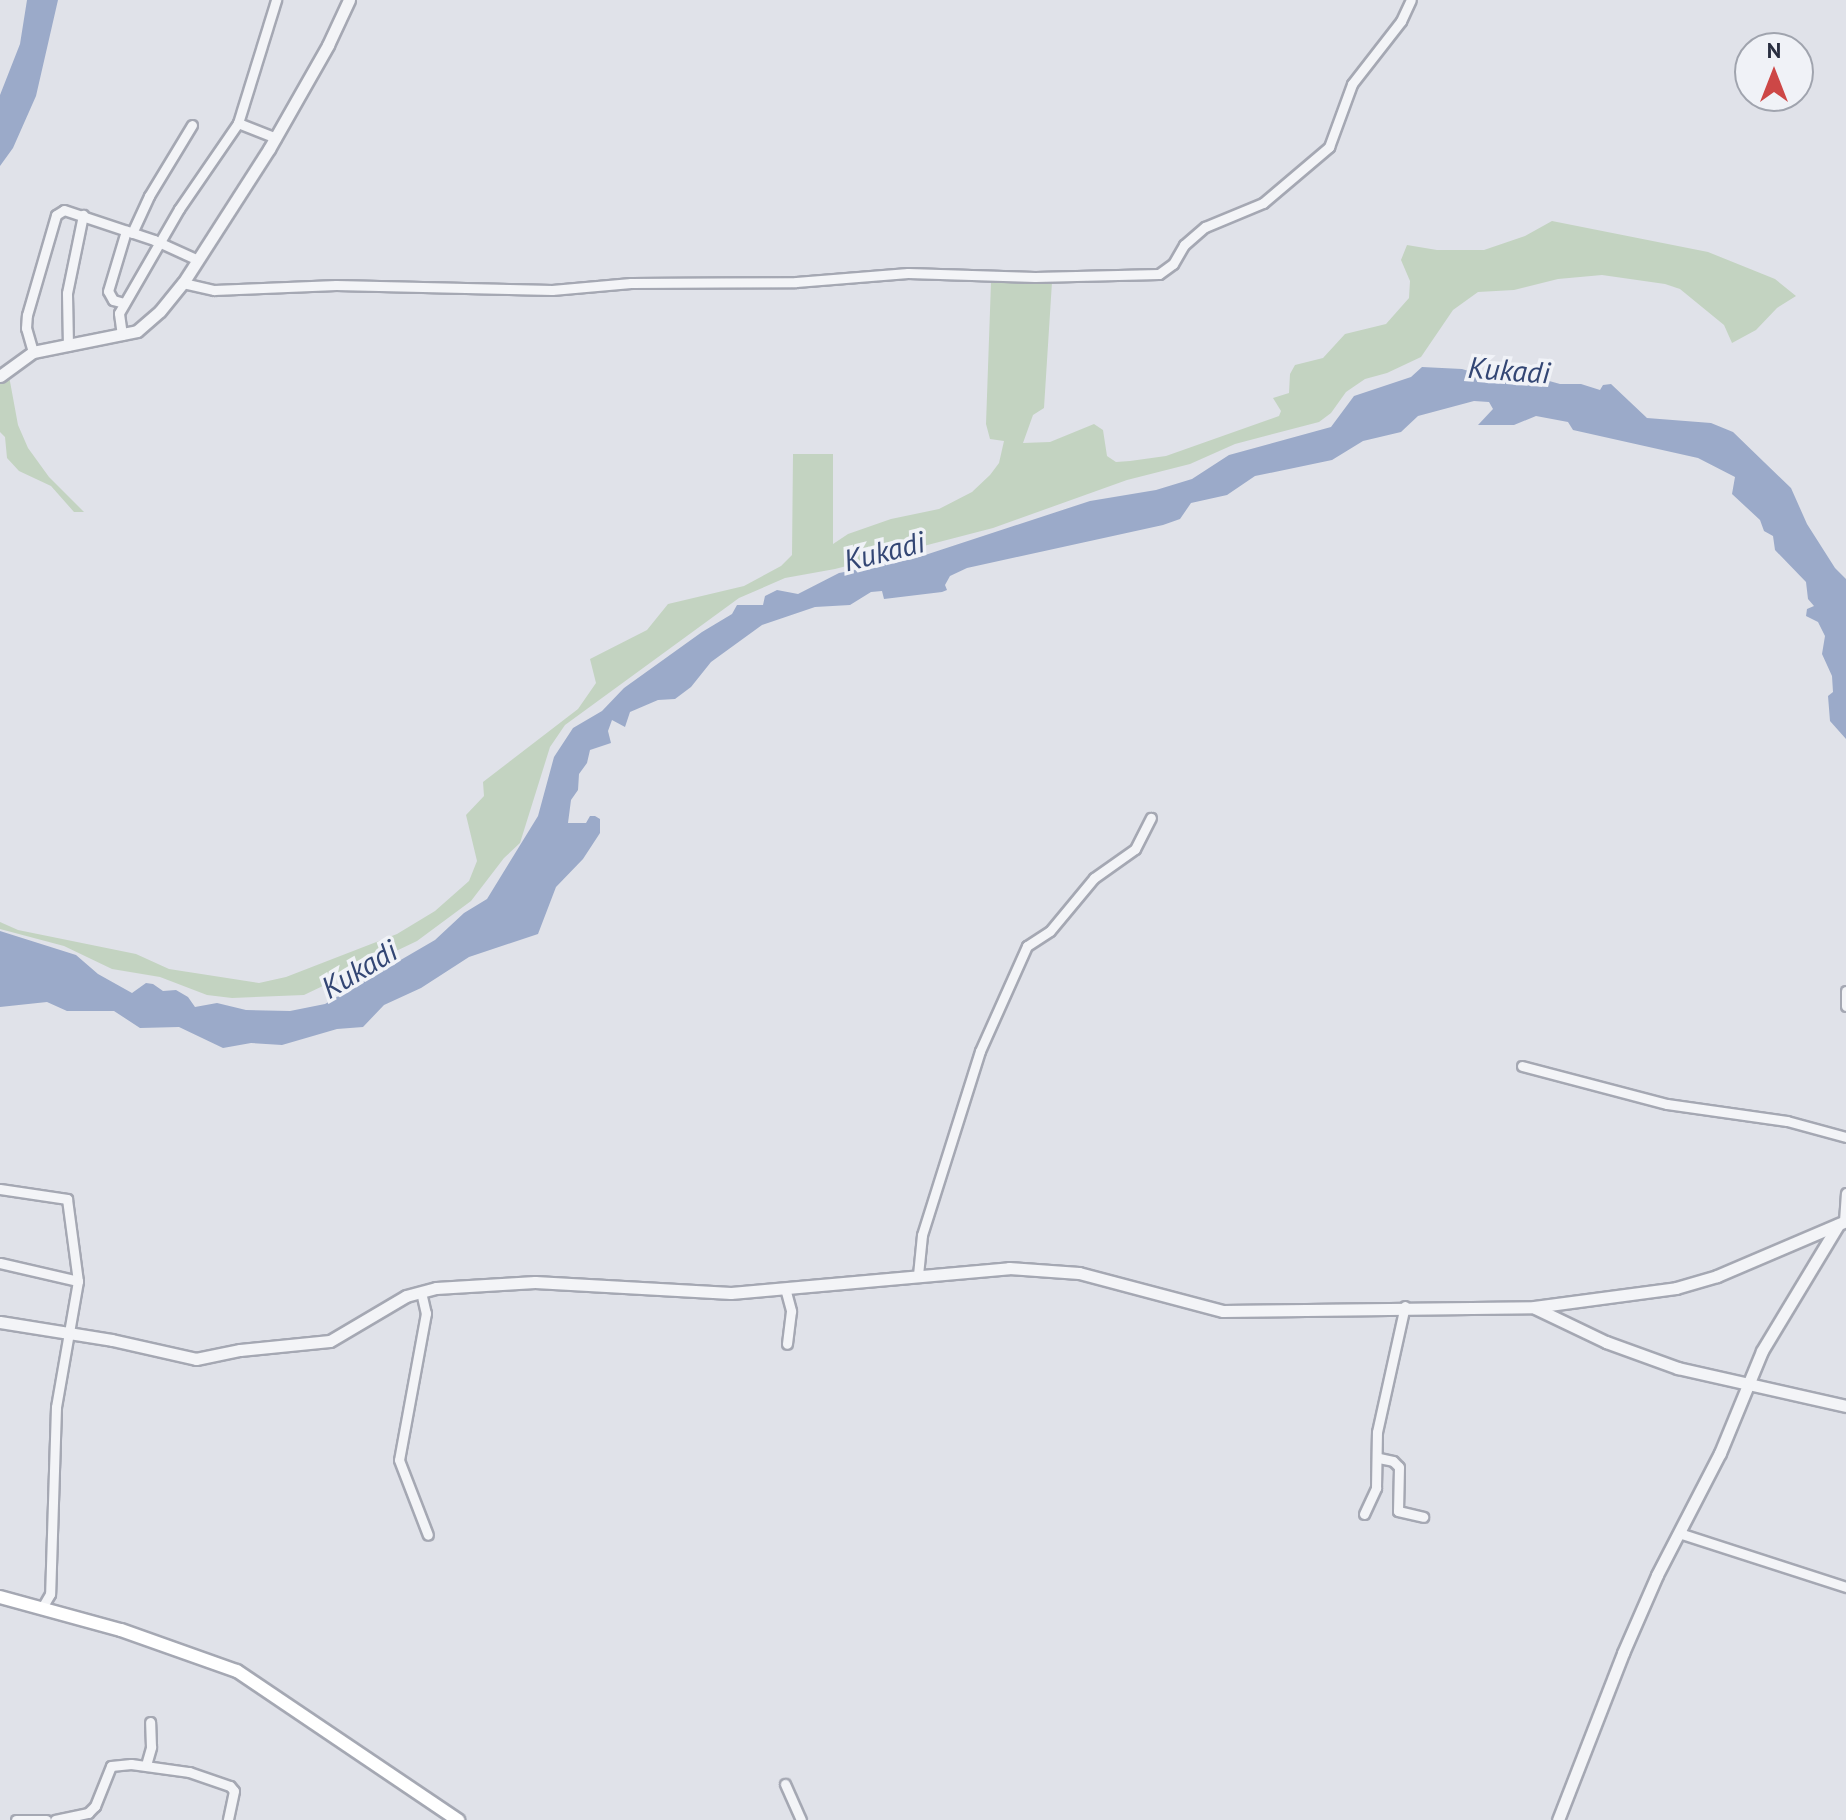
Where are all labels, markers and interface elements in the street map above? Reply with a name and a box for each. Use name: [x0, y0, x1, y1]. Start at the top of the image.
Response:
north arrow: [1734, 32, 1814, 112]
text: N: [1767, 36, 1781, 64]
water label: Kukadi: [1467, 349, 1551, 391]
water label: Kukadi: [840, 524, 928, 578]
water label: Kukadi: [314, 932, 404, 1006]

